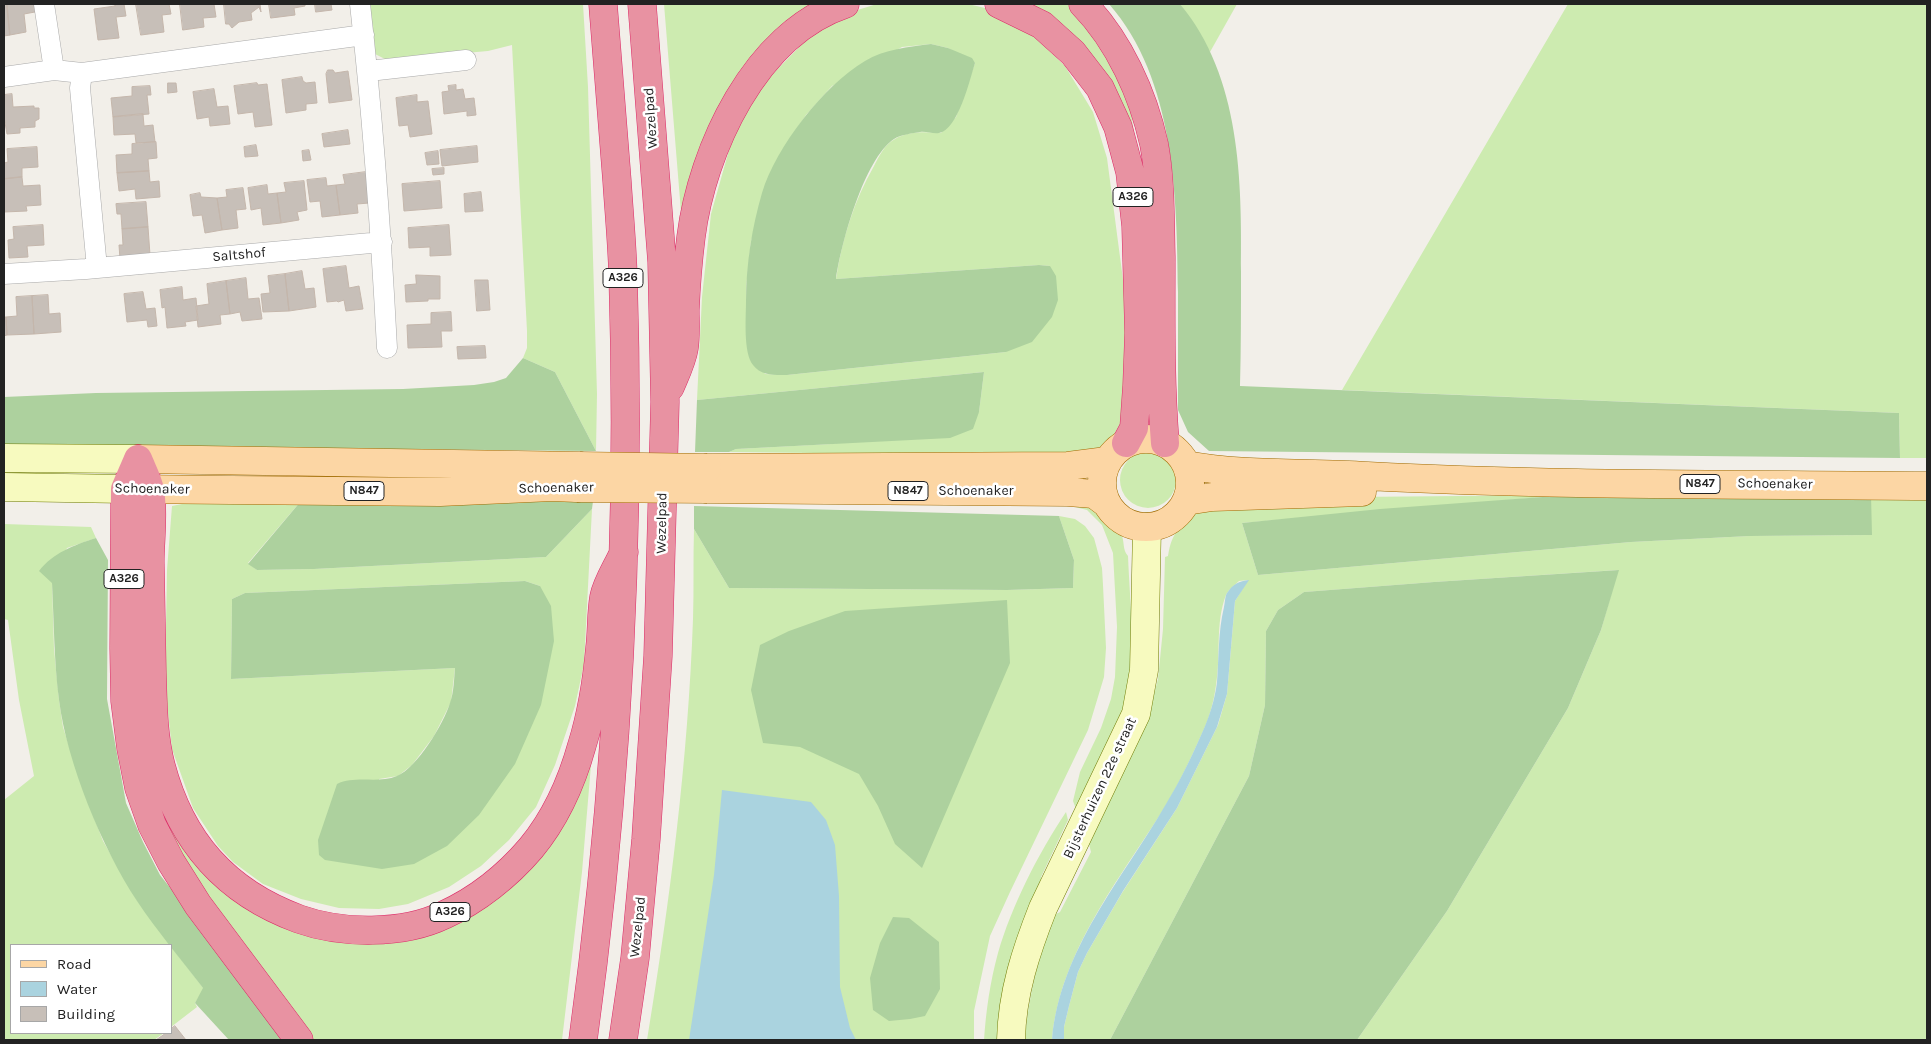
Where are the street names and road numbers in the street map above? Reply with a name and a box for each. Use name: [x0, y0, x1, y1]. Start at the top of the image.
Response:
street label: Wezelpad: [640, 87, 662, 149]
road number: A326: [1113, 188, 1153, 206]
street label: Saltshof: [212, 244, 266, 266]
road number: A326: [603, 268, 643, 288]
road number: N847: [1680, 474, 1720, 494]
street label: Schoenaker: [1737, 475, 1813, 493]
street label: Schoenaker: [518, 479, 594, 497]
street label: Schoenaker: [114, 480, 190, 498]
road number: N847: [344, 482, 384, 501]
road number: N847: [888, 482, 928, 501]
street label: Schoenaker: [938, 483, 1014, 499]
street label: Wezelpad: [653, 492, 671, 554]
road number: A326: [104, 570, 144, 588]
street label: Bijsterhuizen 22e straat: [1060, 715, 1140, 861]
street label: Wezelpad: [626, 896, 650, 958]
road number: A326: [430, 902, 470, 922]

